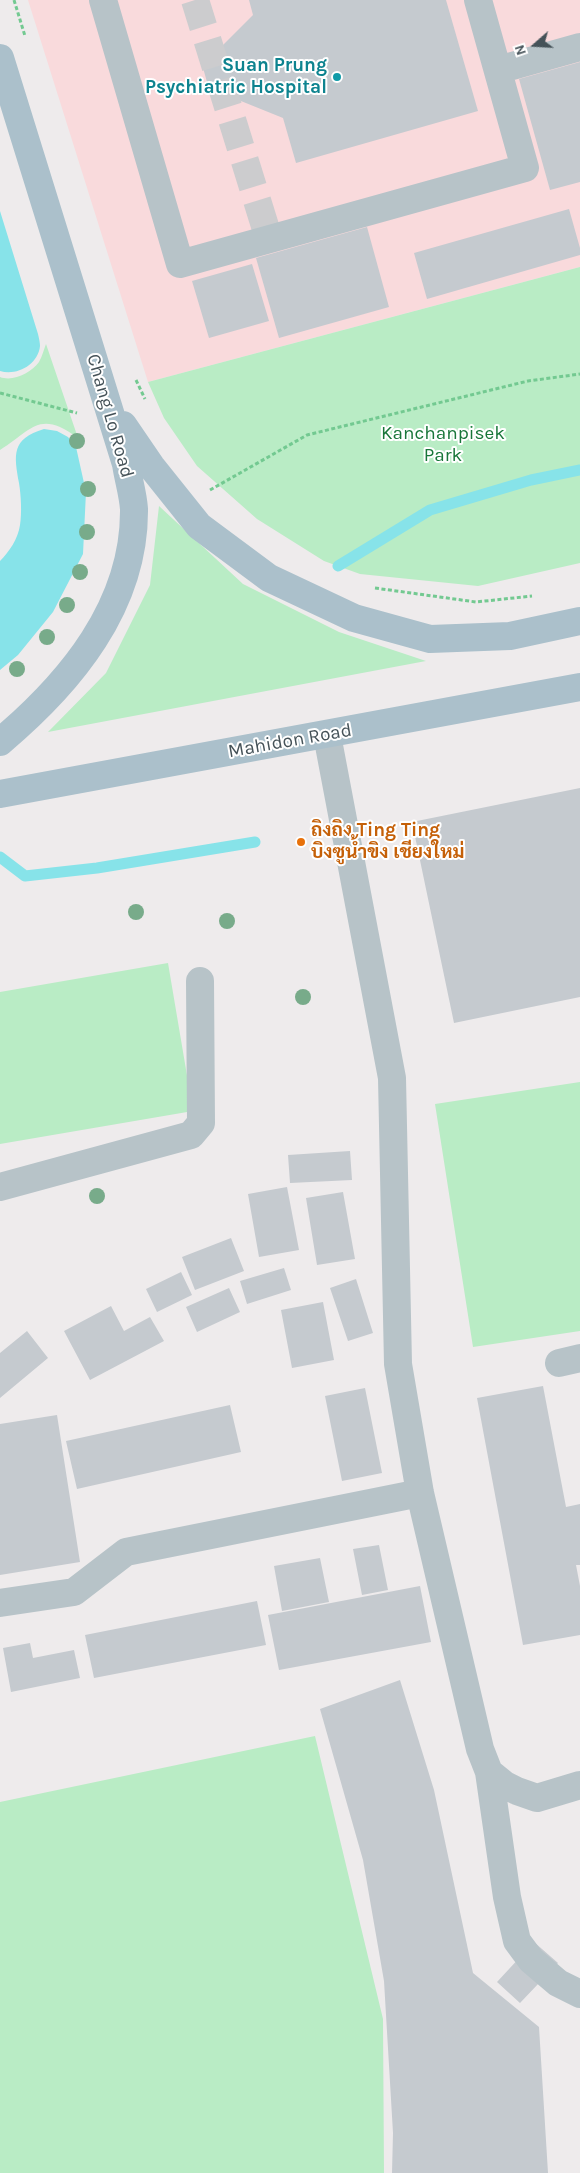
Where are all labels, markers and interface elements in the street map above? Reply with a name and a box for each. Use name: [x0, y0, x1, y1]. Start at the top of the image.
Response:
north arrow: [510, 20, 560, 70]
text: N: [511, 43, 530, 58]
place label: Suan Prung Psychiatric Hospital: [145, 55, 327, 99]
marker: Suan Prung Psychiatric Hospital: [331, 71, 343, 83]
street label: Chang Lo Road: [81, 351, 139, 481]
park label: Kanchanpisek Park: [381, 423, 505, 467]
street label: Mahidon Road: [226, 719, 354, 763]
place label: ถิงถิง Ting Ting บิงซูน้ำขิง เชียงใหม่: [311, 820, 464, 864]
marker: ถิงถิง Ting Ting บิงซูน้ำขิง เชียงใหม่: [295, 836, 307, 848]

